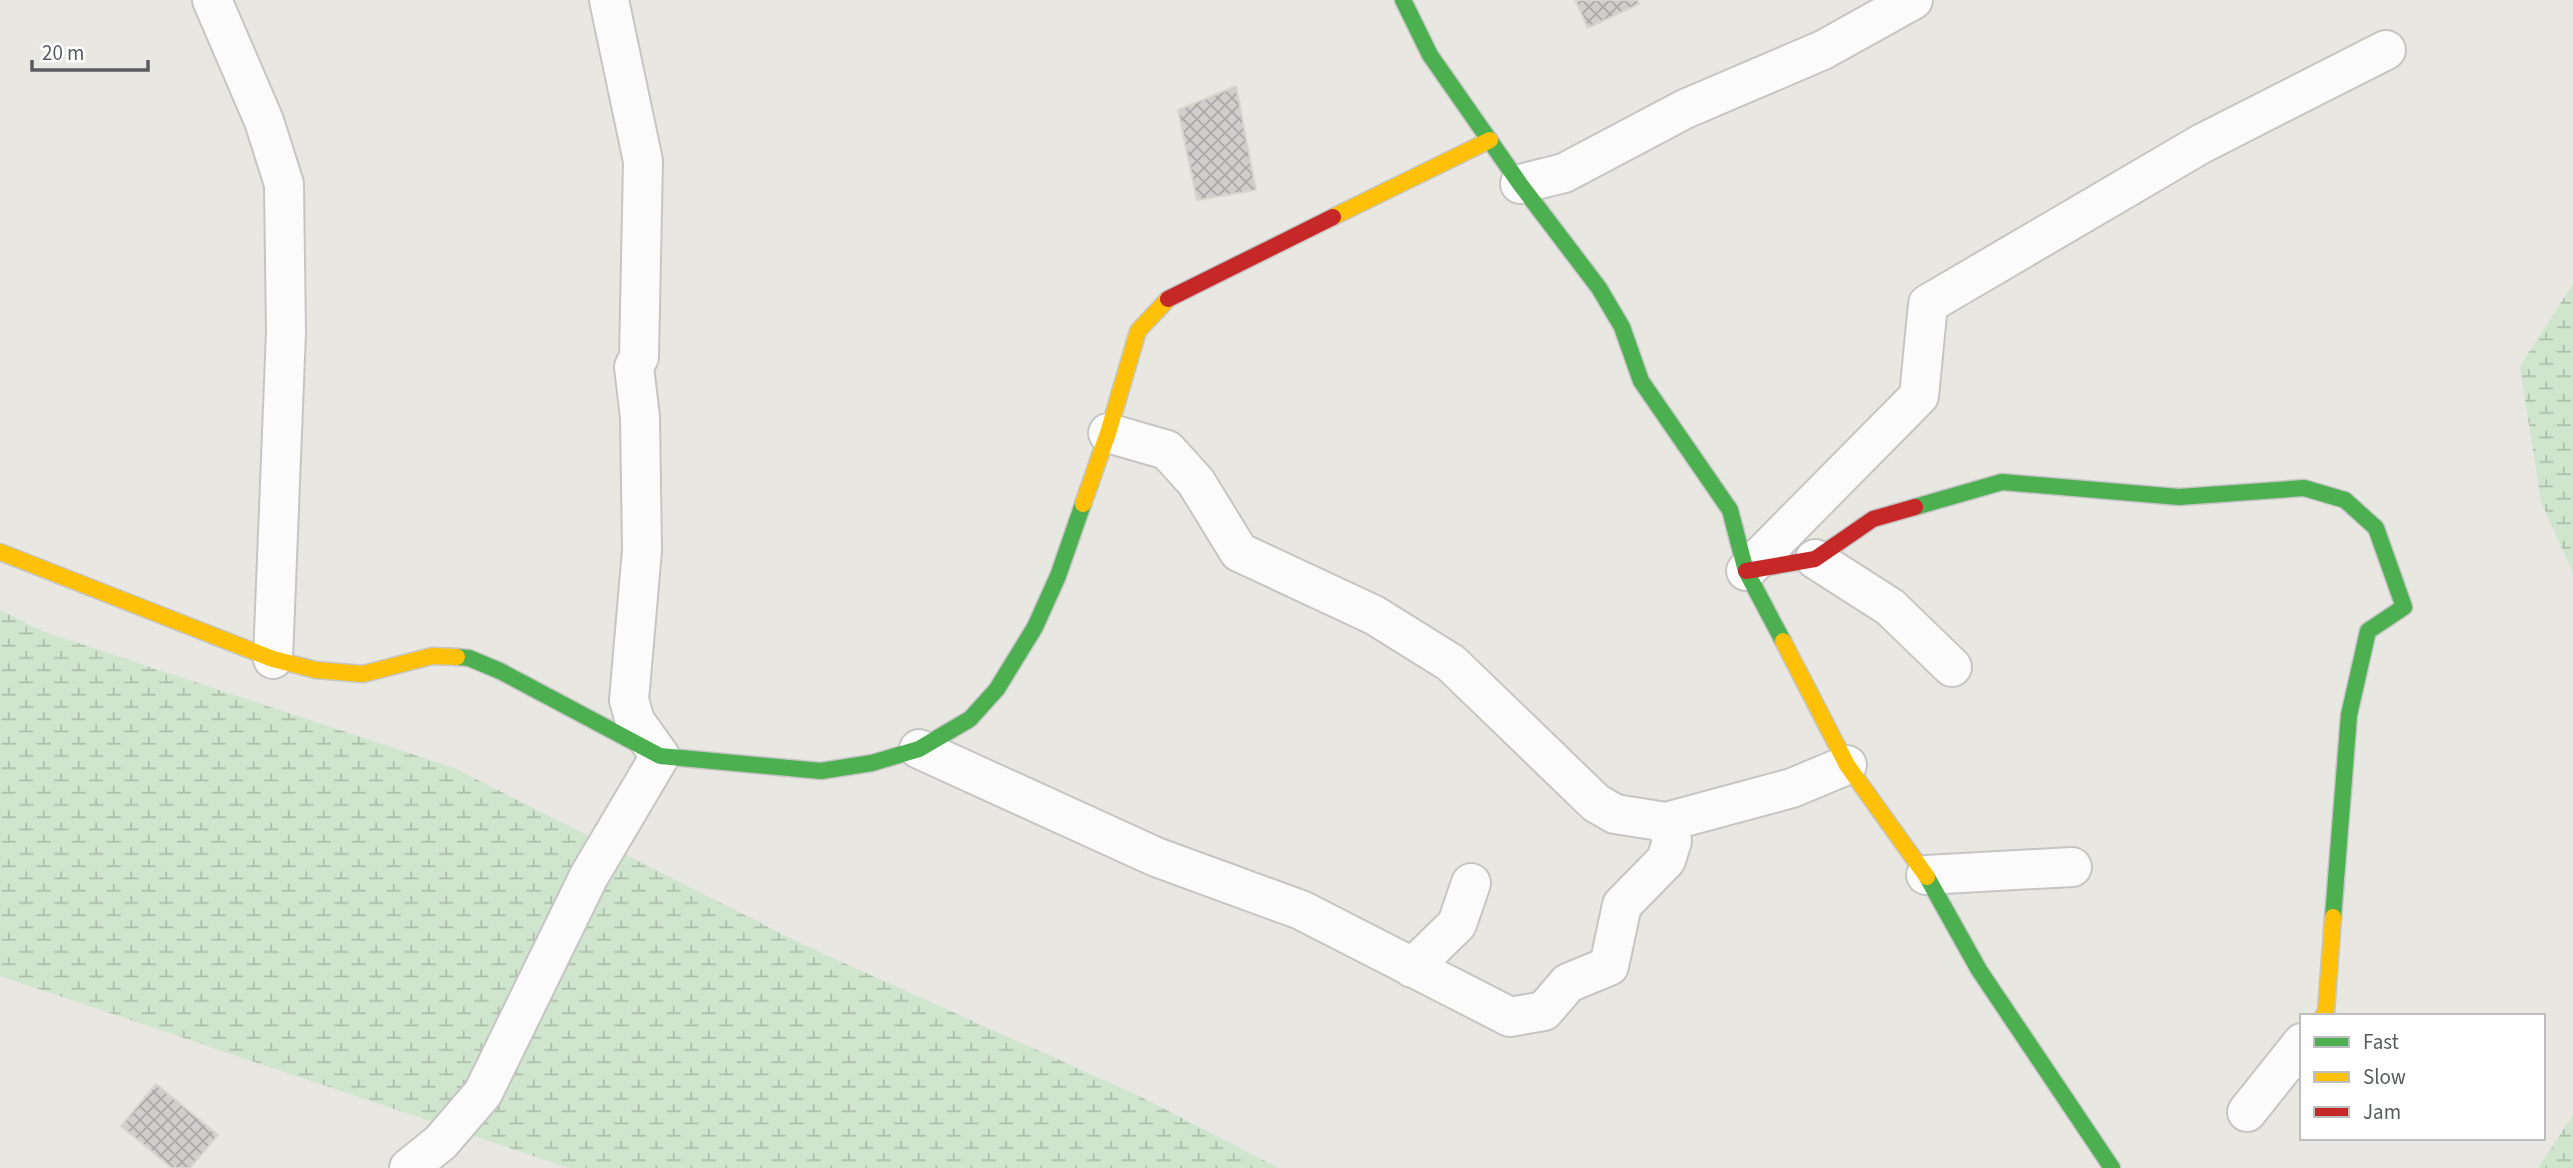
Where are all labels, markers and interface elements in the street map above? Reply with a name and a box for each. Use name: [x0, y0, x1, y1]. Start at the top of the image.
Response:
scale bar: [32, 28, 147, 72]
text: 20 m: [42, 38, 84, 68]
legend: [2300, 1014, 2545, 1140]
text: Fast: [2363, 1027, 2399, 1057]
text: Slow: [2363, 1062, 2406, 1092]
text: Jam: [2363, 1097, 2401, 1127]

